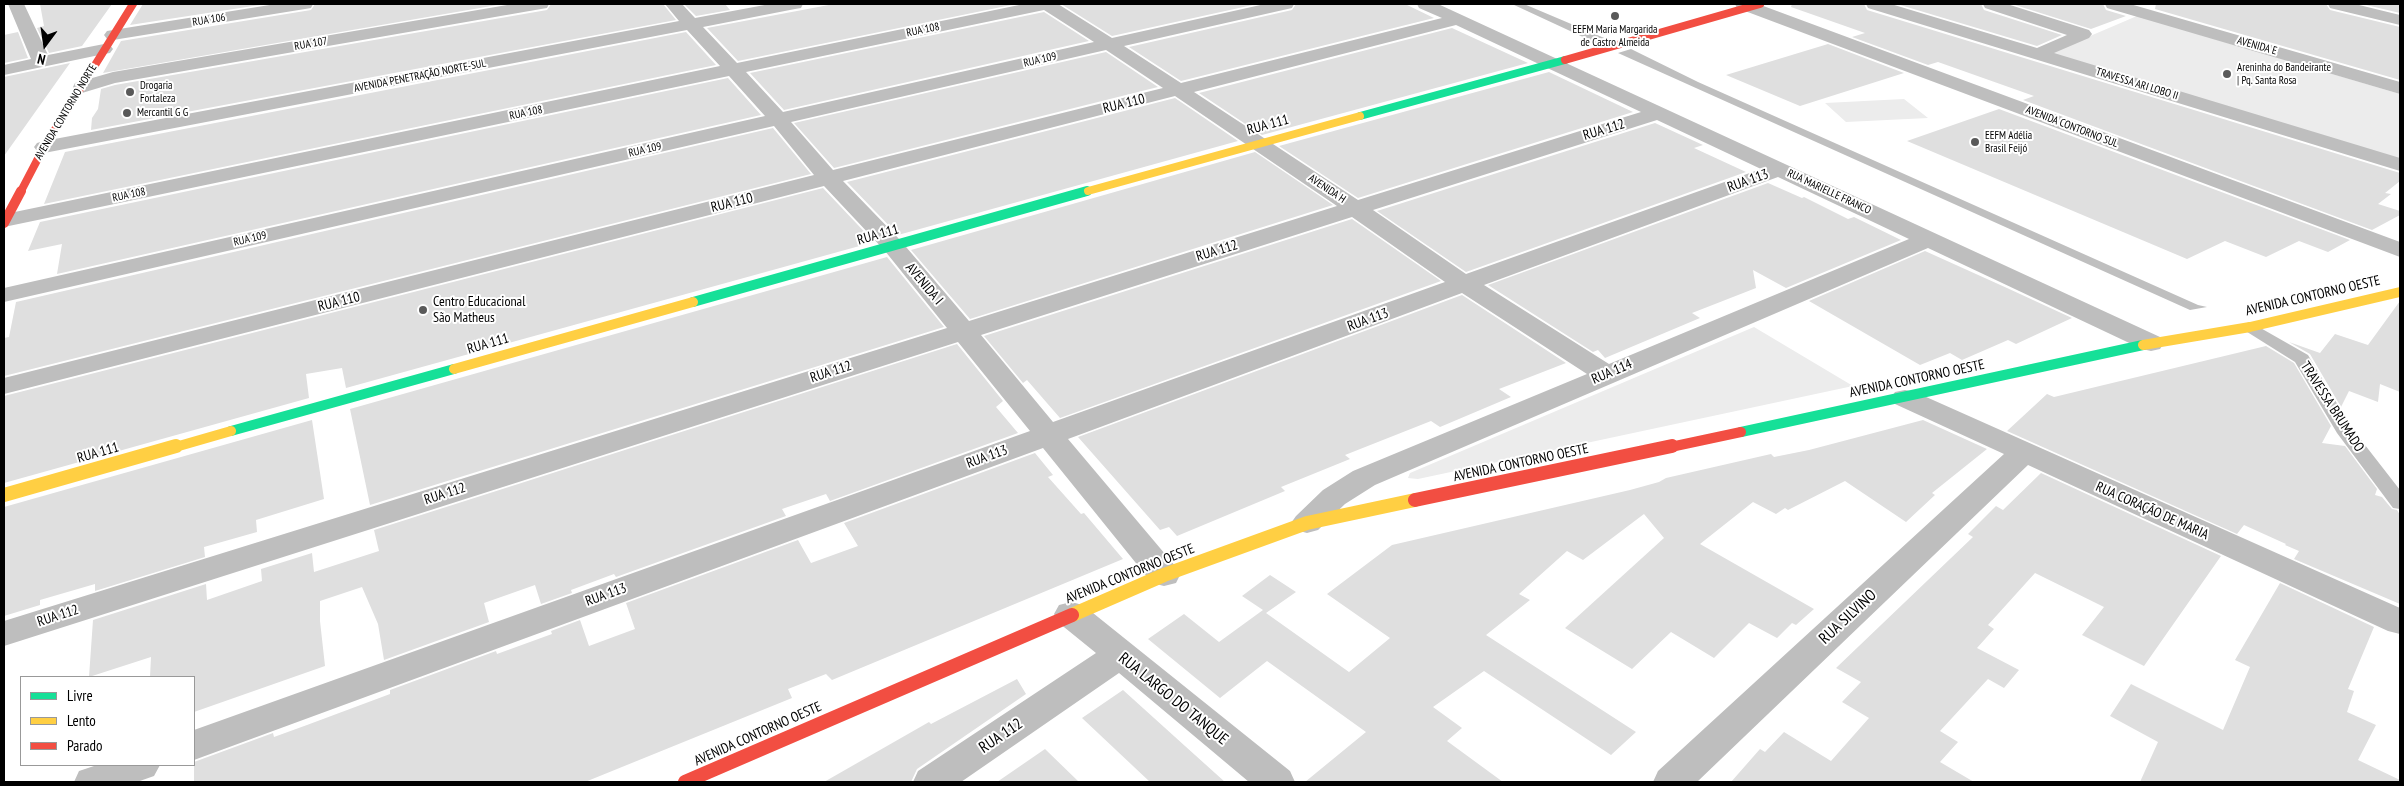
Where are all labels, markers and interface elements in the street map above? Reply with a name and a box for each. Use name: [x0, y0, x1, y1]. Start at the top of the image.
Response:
marker: EEFM Maria Margarida de Castro Almeida: [1609, 10, 1621, 22]
street label: RUA 106: [191, 11, 227, 29]
north arrow: [20, 20, 70, 70]
street label: RUA 108: [905, 20, 941, 40]
place label: EEFM Maria Margarida de Castro Almeida: [1573, 23, 1657, 49]
street label: AVENIDA E: [2236, 34, 2278, 58]
street label: RUA 107: [293, 35, 329, 53]
text: N: [36, 50, 47, 69]
street label: RUA 109: [1022, 50, 1058, 70]
street label: AVENIDA PENETRAÇÃO NORTE-SUL: [353, 57, 487, 95]
place label: Areninha do Bandeirante | Pq. Santa Rosa: [2237, 61, 2331, 87]
street label: AVENIDA CONTORNO NORTE: [32, 62, 100, 162]
street label: TRAVESSA ARI LOBO II: [2094, 65, 2180, 103]
marker: Areninha do Bandeirante | Pq. Santa Rosa: [2221, 68, 2233, 80]
place label: Drogaria Fortaleza: [140, 79, 175, 105]
marker: Drogaria Fortaleza: [124, 86, 136, 98]
street label: RUA 110: [1101, 91, 1147, 117]
street label: RUA 108: [508, 103, 544, 123]
street label: AVENIDA CONTORNO SUL: [2024, 103, 2120, 151]
place label: Mercantil G G: [137, 106, 188, 120]
marker: Mercantil G G: [121, 107, 133, 119]
street label: RUA 111: [1245, 111, 1291, 139]
street label: RUA 112: [1581, 116, 1627, 144]
place label: EEFM Adélia Brasil Feijó: [1985, 129, 2032, 155]
marker: EEFM Adélia Brasil Feijó: [1969, 136, 1981, 148]
street label: RUA 109: [627, 140, 663, 160]
street label: RUA 113: [1725, 166, 1771, 196]
street label: RUA MARIELLE FRANCO: [1785, 167, 1873, 217]
street label: AVENIDA H: [1306, 172, 1348, 206]
street label: RUA 108: [111, 185, 147, 205]
street label: RUA 110: [709, 190, 755, 216]
street label: RUA 111: [855, 221, 901, 249]
street label: RUA 109: [232, 229, 268, 249]
street label: RUA 112: [1194, 237, 1240, 265]
street label: AVENIDA I: [902, 260, 946, 308]
street label: AVENIDA CONTORNO OESTE: [2244, 272, 2382, 320]
street label: RUA 110: [316, 289, 362, 315]
place label: Centro Educacional São Matheus: [433, 294, 525, 326]
marker: Centro Educacional São Matheus: [417, 304, 429, 316]
street label: RUA 113: [1345, 305, 1391, 335]
street label: RUA 111: [465, 330, 511, 358]
street label: RUA 114: [1589, 356, 1635, 388]
street label: AVENIDA CONTORNO OESTE: [1848, 356, 1986, 402]
street label: RUA 112: [808, 357, 854, 387]
street label: TRAVESSA BRUMADO: [2297, 359, 2367, 455]
street label: RUA 111: [75, 439, 121, 467]
street label: AVENIDA CONTORNO OESTE: [1452, 440, 1590, 486]
street label: RUA 113: [964, 442, 1010, 472]
street label: RUA 112: [422, 479, 468, 509]
street label: RUA CORAÇÃO DE MARIA: [2093, 479, 2211, 543]
street label: AVENIDA CONTORNO OESTE: [1063, 540, 1197, 608]
street label: RUA 113: [583, 580, 629, 610]
street label: RUA SILVINO: [1815, 586, 1881, 648]
street label: RUA 112: [35, 601, 81, 631]
street label: RUA LARGO DO TANQUE: [1114, 649, 1232, 749]
legend: [20, 676, 195, 766]
text: Livre: [67, 686, 93, 705]
street label: AVENIDA CONTORNO OESTE: [692, 698, 824, 770]
text: Lento: [67, 711, 96, 730]
street label: RUA 112: [975, 714, 1027, 758]
text: Parado: [67, 736, 102, 755]

